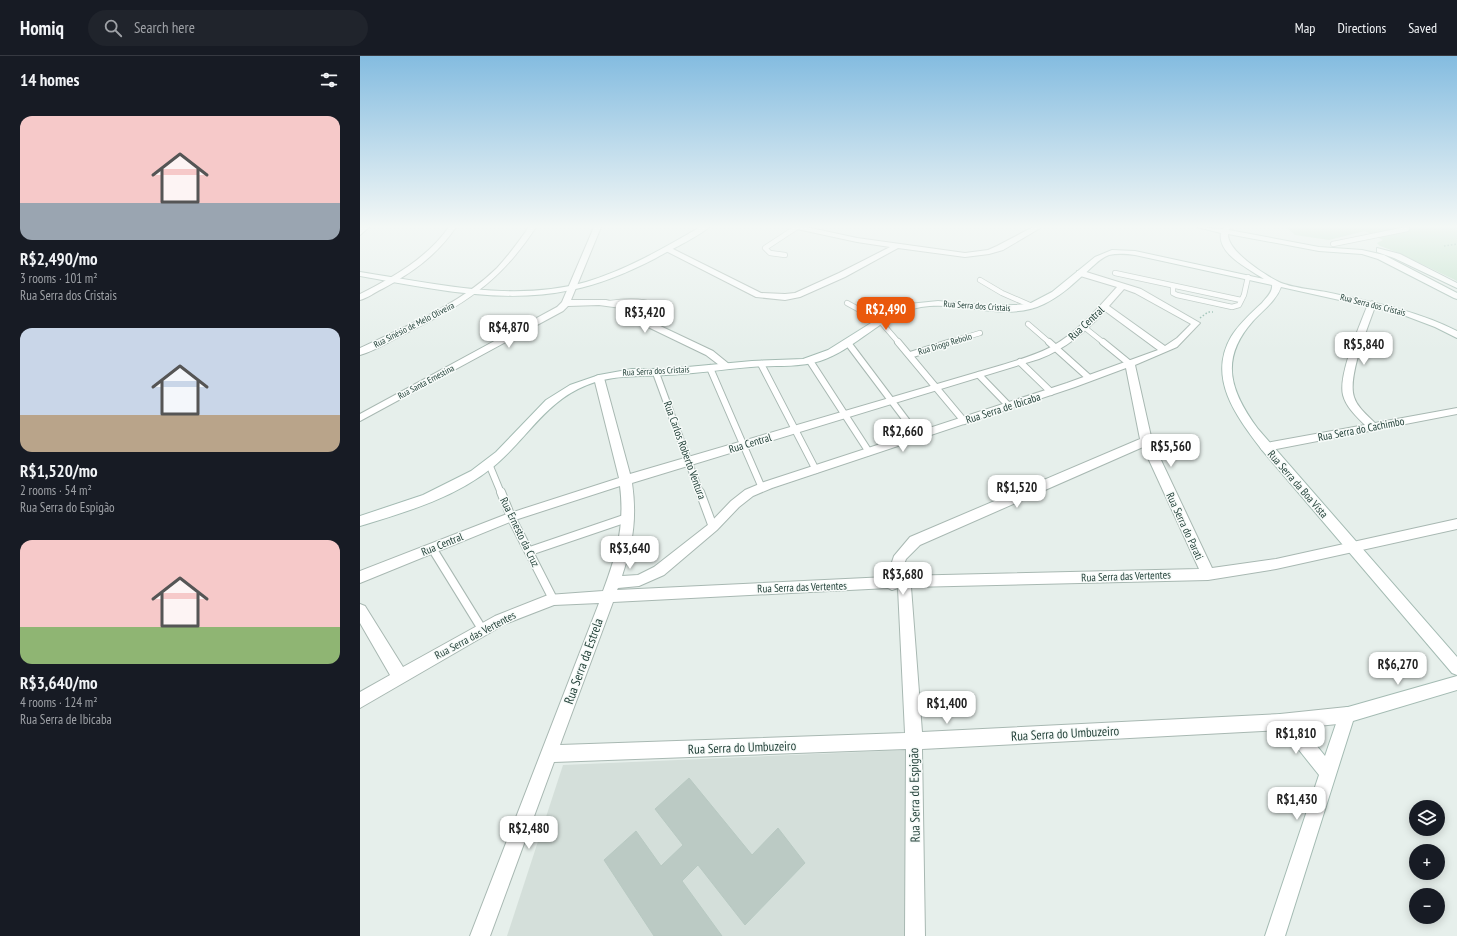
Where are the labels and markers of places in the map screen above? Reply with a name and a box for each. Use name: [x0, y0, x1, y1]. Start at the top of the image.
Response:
pin: R$2,490: [849, 297, 923, 331]
pin: R$3,420: [608, 300, 682, 334]
pin: R$4,870: [472, 315, 546, 349]
pin: R$5,840: [1327, 332, 1401, 366]
pin: R$2,660: [866, 419, 940, 453]
pin: R$5,560: [1134, 434, 1208, 468]
pin: R$1,520: [980, 475, 1054, 509]
pin: R$3,640: [593, 536, 667, 570]
pin: R$3,680: [866, 562, 940, 596]
pin: R$6,270: [1361, 652, 1435, 686]
pin: R$1,400: [910, 691, 984, 725]
pin: R$1,810: [1259, 721, 1333, 755]
pin: R$1,430: [1260, 787, 1334, 821]
pin: R$2,480: [492, 816, 566, 850]

